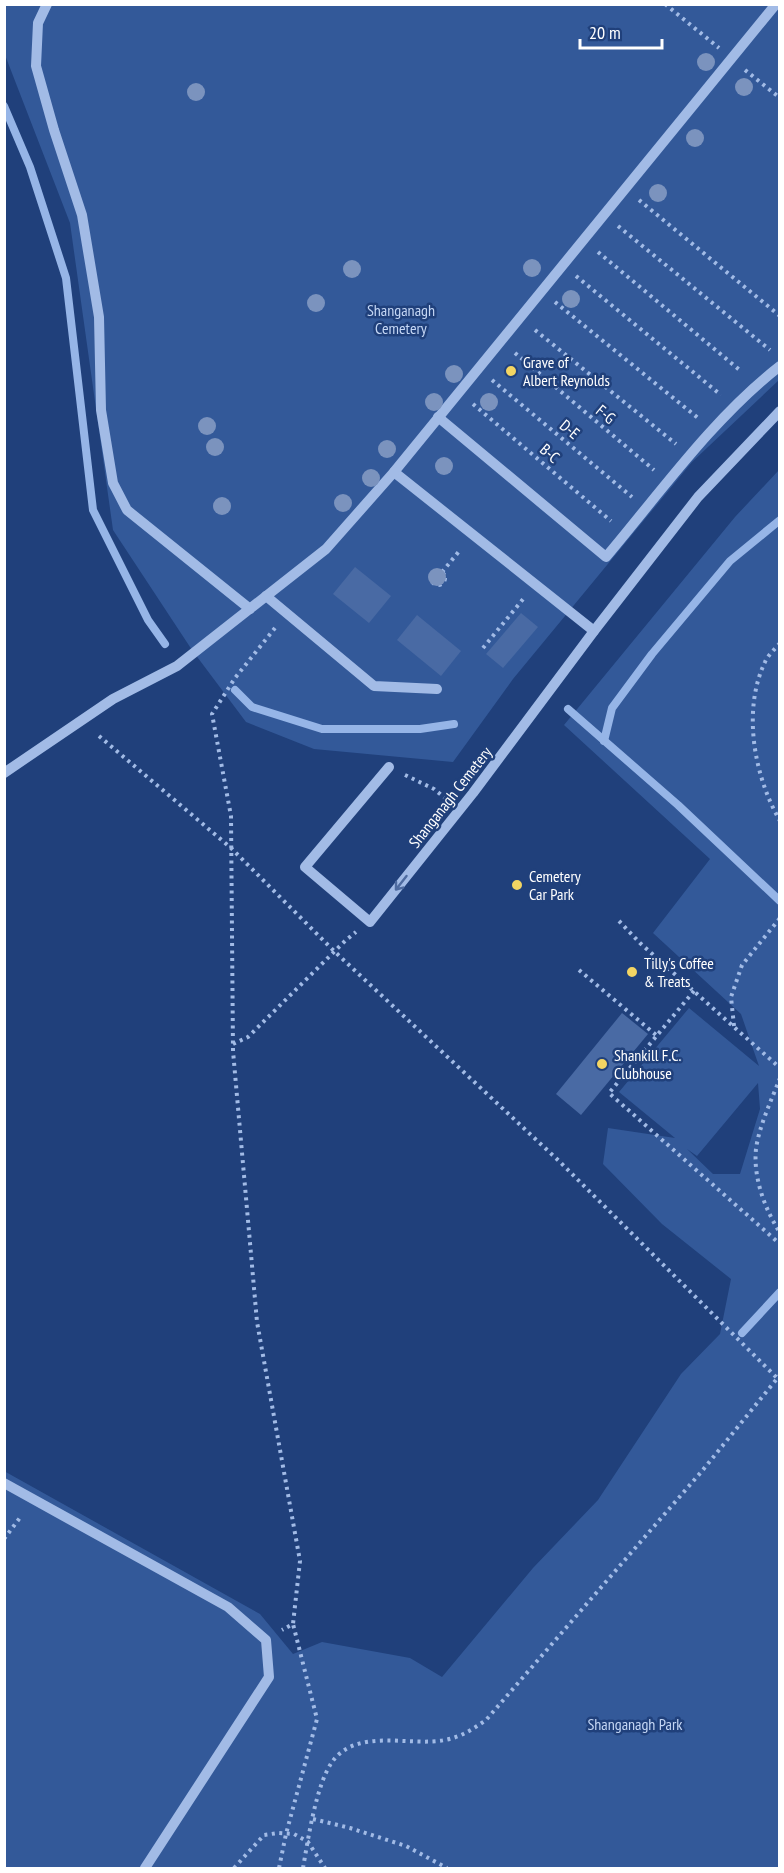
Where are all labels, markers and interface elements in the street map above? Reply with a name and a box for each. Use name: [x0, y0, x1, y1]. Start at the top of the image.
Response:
scale bar: [580, 12, 662, 50]
text: 20 m: [589, 21, 621, 44]
park label: Shanganagh Cemetery: [367, 300, 435, 338]
place label: Grave of Albert Reynolds: [523, 352, 610, 390]
marker: Grave of Albert Reynolds: [504, 364, 518, 378]
street label: F-G: [592, 400, 620, 428]
street label: D-E: [556, 415, 584, 443]
street label: B-C: [536, 439, 564, 467]
street label: Shanganagh Cemetery: [404, 742, 496, 852]
place label: Cemetery Car Park: [529, 866, 581, 904]
one-way arrow: [394, 875, 407, 891]
marker: Cemetery Car Park: [510, 878, 524, 892]
place label: Tilly's Coffee & Treats: [644, 953, 714, 991]
marker: Tilly's Coffee & Treats: [625, 965, 639, 979]
place label: Shankill F.C. Clubhouse: [614, 1045, 682, 1083]
marker: Shankill F.C. Clubhouse: [595, 1057, 609, 1071]
park label: Shanganagh Park: [587, 1714, 683, 1734]

